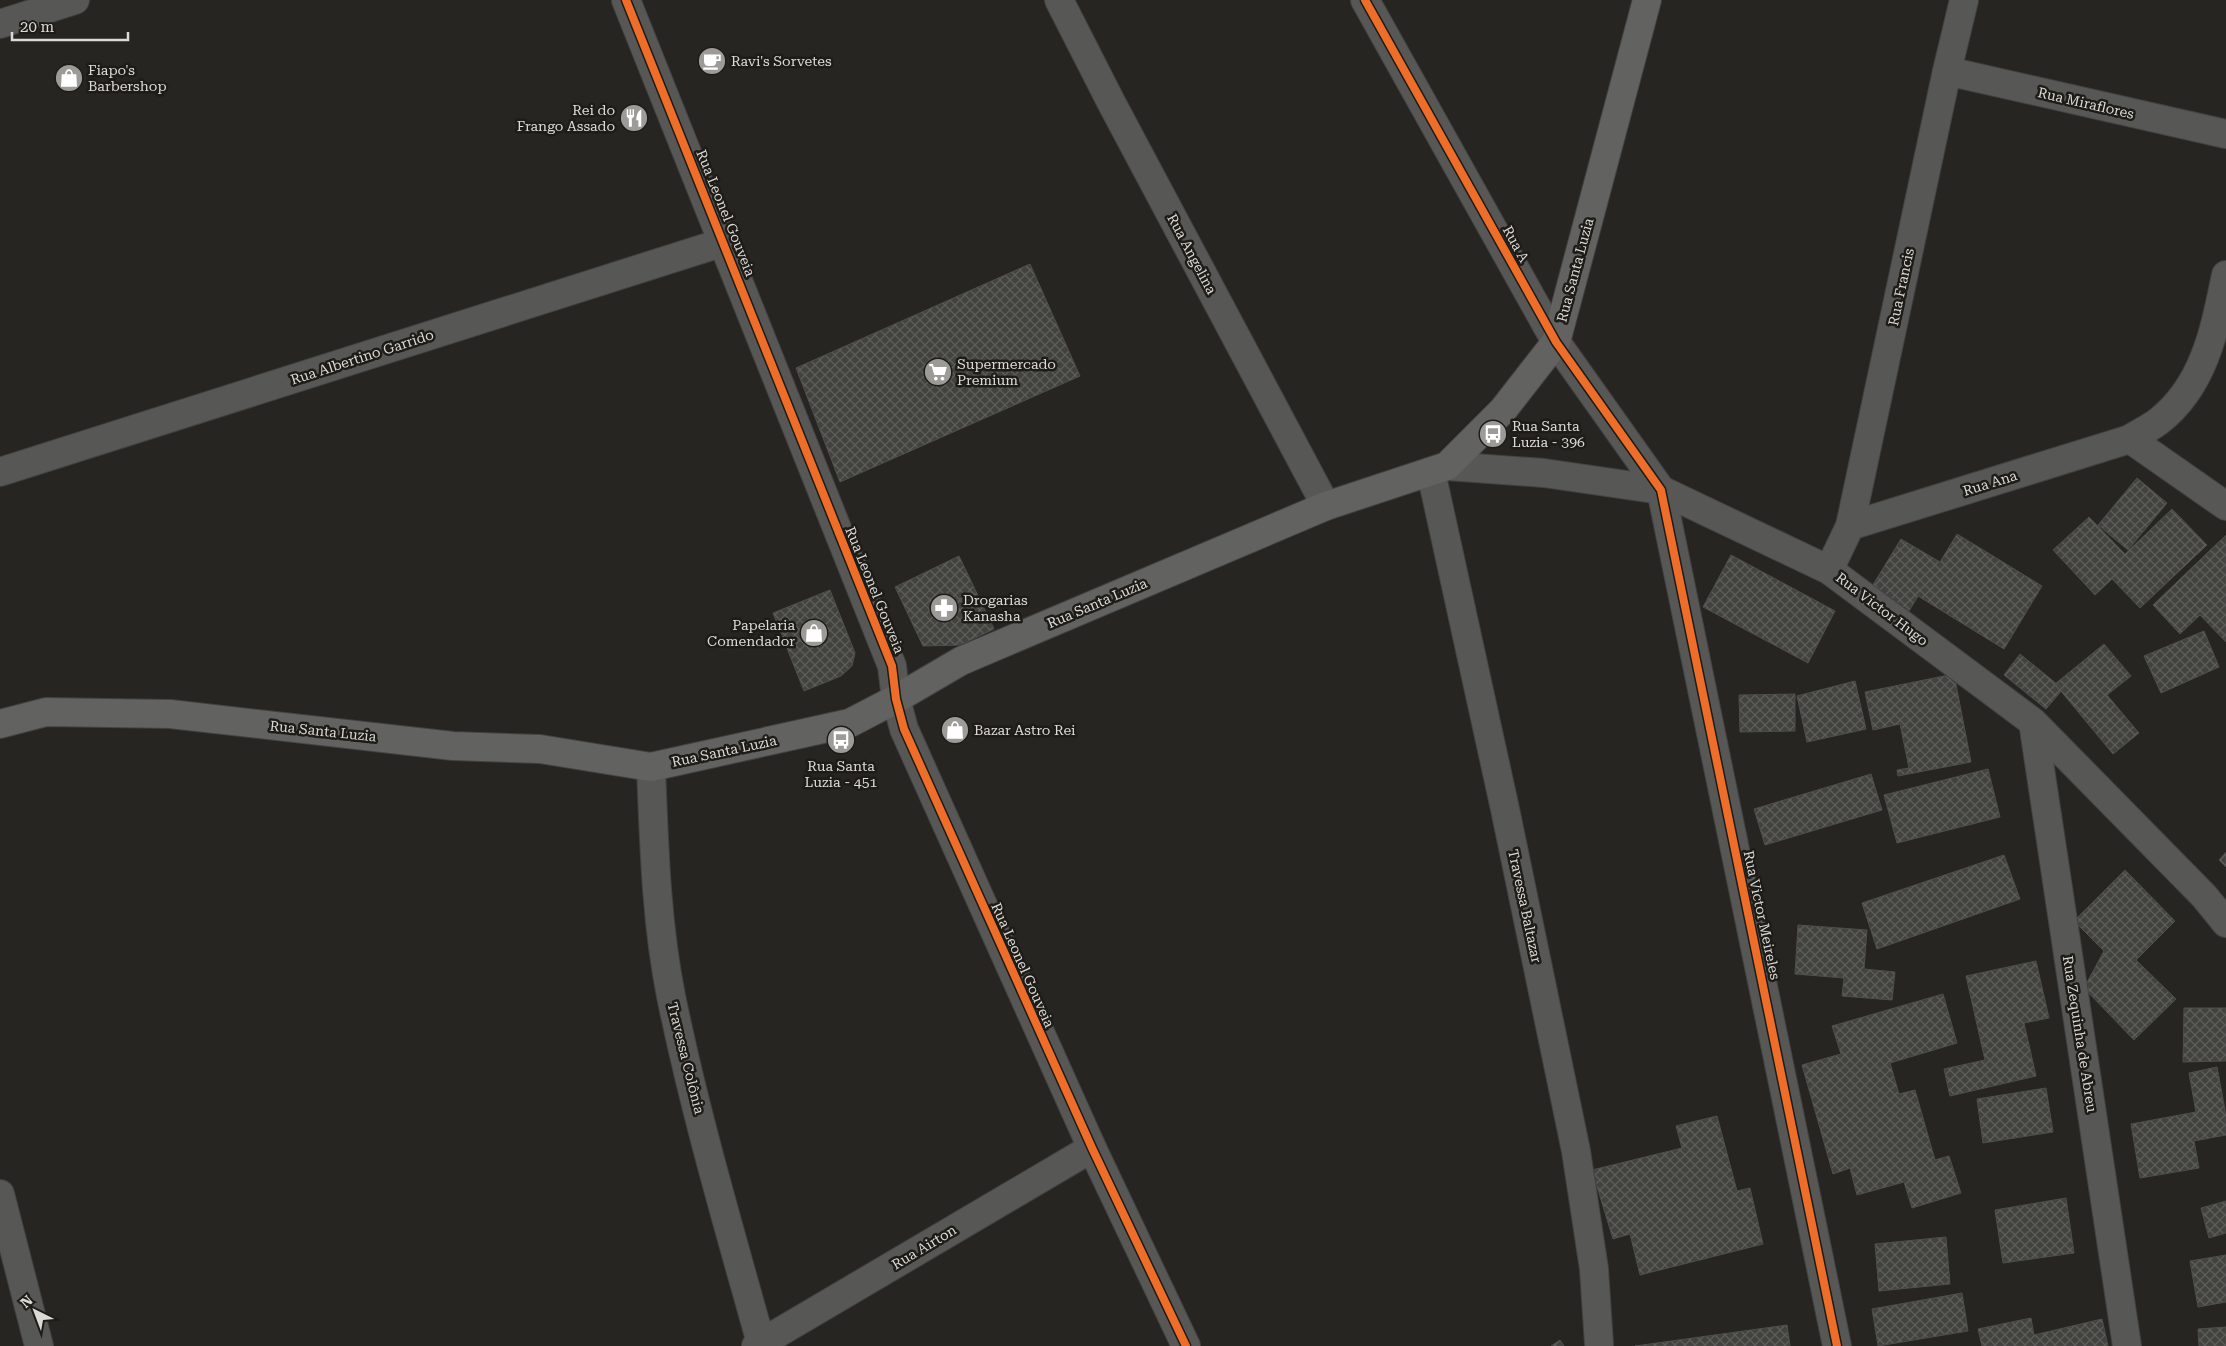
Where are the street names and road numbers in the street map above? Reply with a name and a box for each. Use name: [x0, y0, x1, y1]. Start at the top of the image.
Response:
street label: Rua Miraflores: [2036, 84, 2136, 122]
street label: Rua Leonel Gouveia: [693, 147, 759, 279]
street label: Rua Angelina: [1164, 211, 1220, 297]
street label: Rua Santa Luzia: [1553, 216, 1597, 324]
street label: Rua A: [1500, 223, 1533, 265]
street label: Rua Francis: [1885, 246, 1917, 327]
street label: Rua Albertino Garrido: [288, 326, 436, 388]
street label: Rua Ana: [1961, 467, 2019, 499]
street label: Rua Leonel Gouveia: [842, 524, 908, 656]
street label: Rua Victor Hugo: [1833, 569, 1931, 649]
street label: Rua Santa Luzia: [1045, 575, 1150, 631]
street label: Rua Santa Luzia: [269, 717, 377, 745]
street label: Rua Santa Luzia: [670, 732, 778, 770]
street label: Travessa Baltazar: [1505, 848, 1545, 965]
street label: Rua Victor Meireles: [1740, 849, 1784, 981]
street label: Rua Leonel Gouveia: [988, 900, 1058, 1030]
street label: Rua Zequinha de Abreu: [2060, 955, 2100, 1114]
street label: Travessa Colônia: [664, 1000, 708, 1116]
street label: Rua Airton: [889, 1222, 959, 1272]

